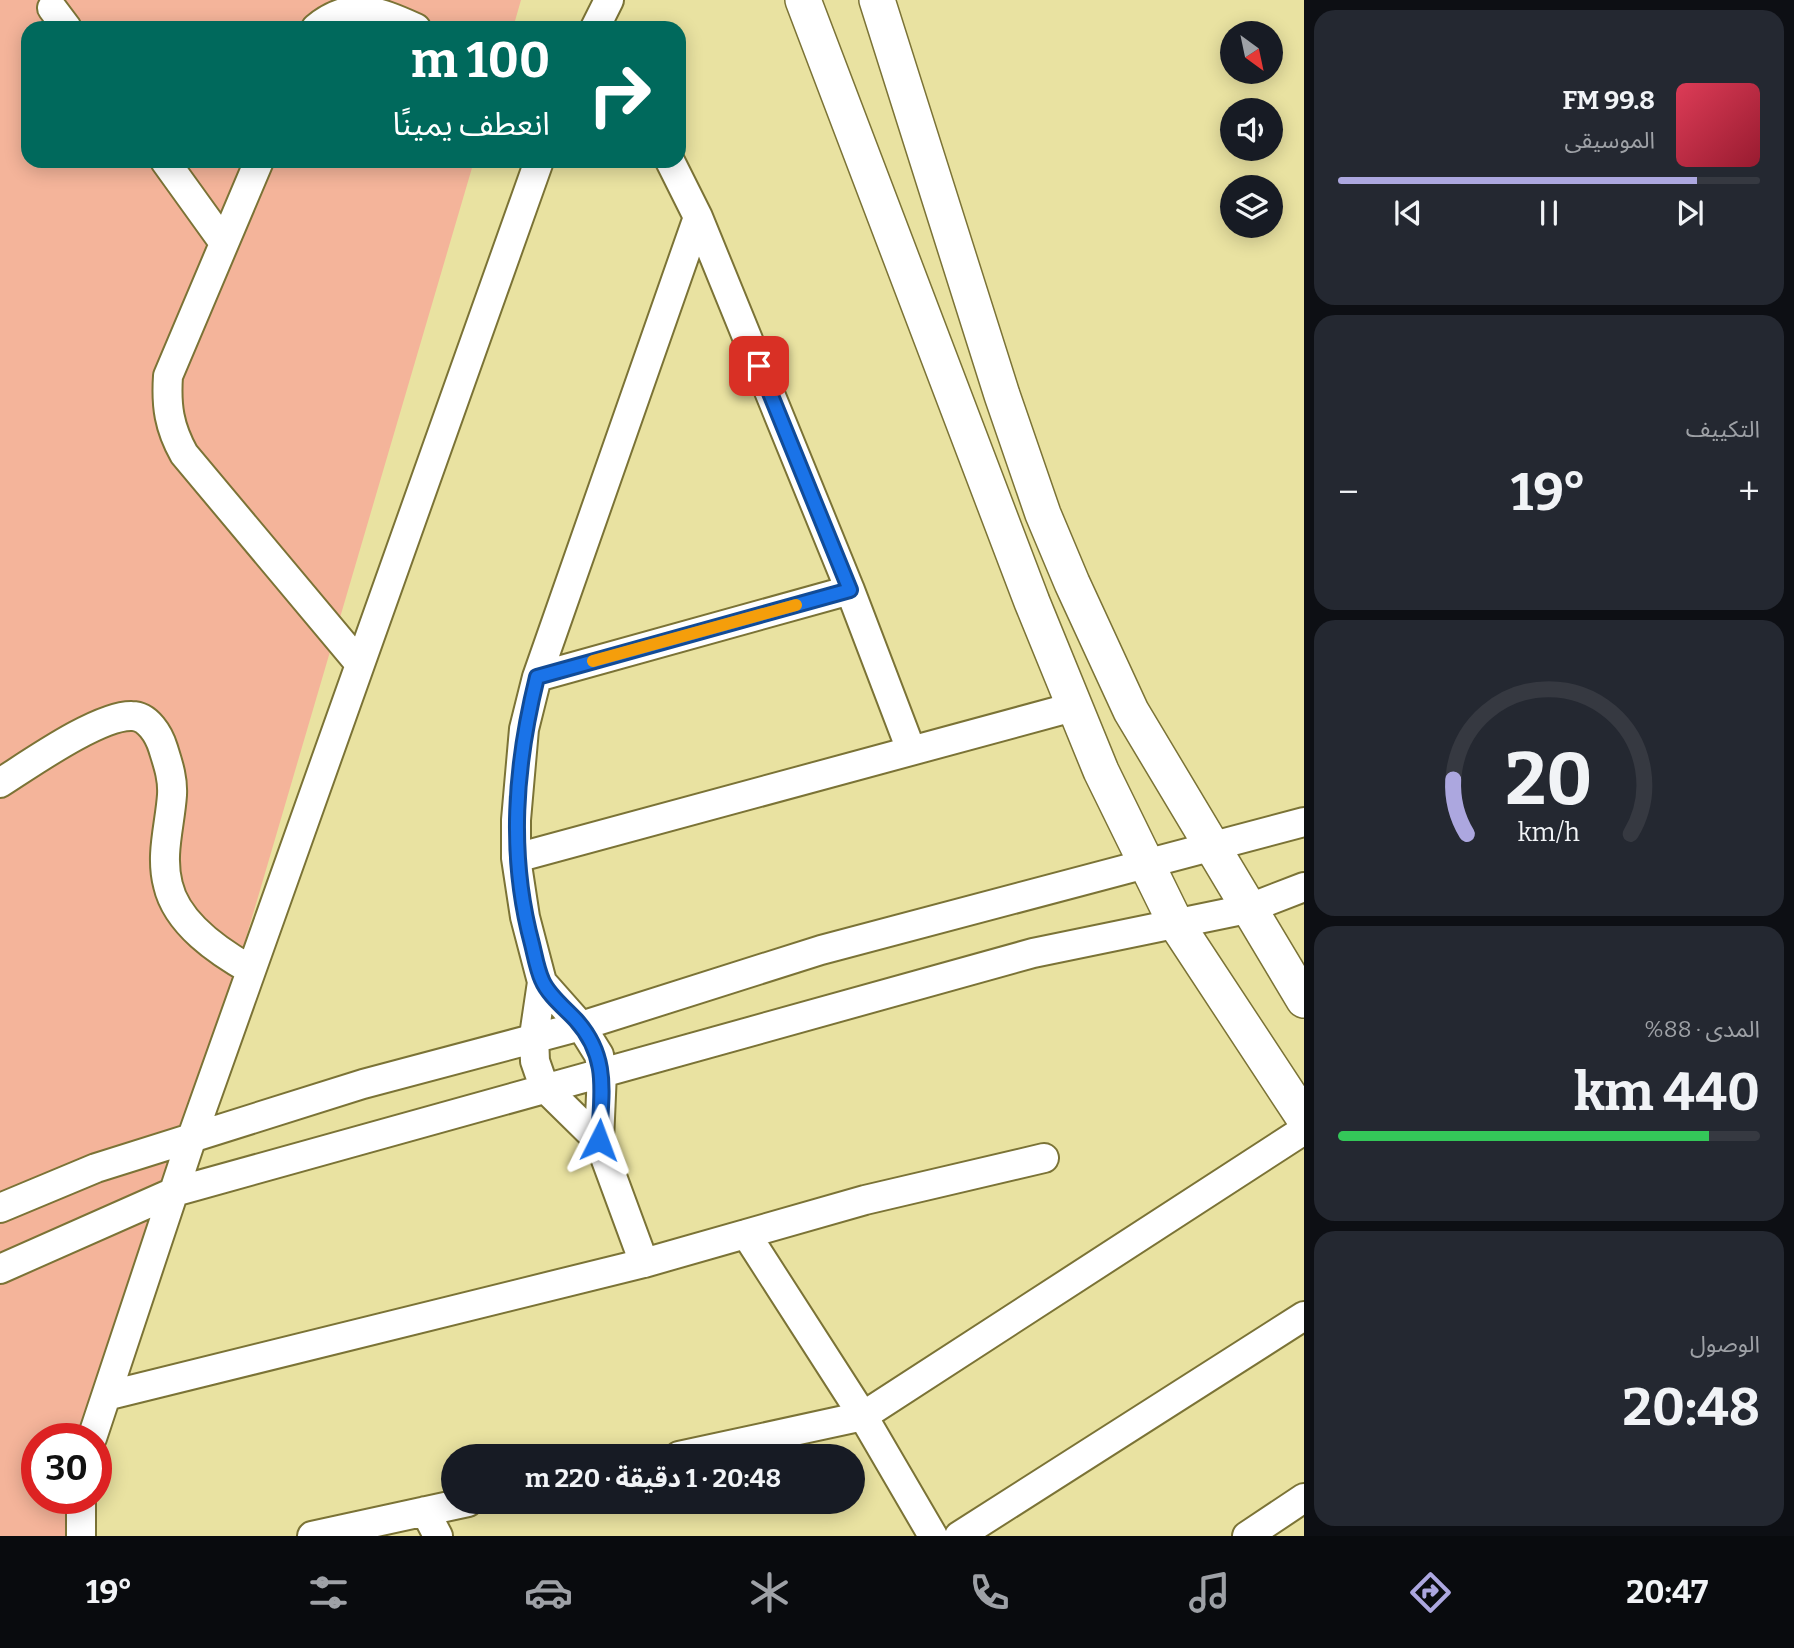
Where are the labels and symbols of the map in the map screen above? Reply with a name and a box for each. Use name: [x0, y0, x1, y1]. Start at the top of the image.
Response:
north arrow: [1220, 21, 1283, 84]
pin: [729, 336, 789, 396]
position arrow: [562, 1103, 636, 1177]
speed limit sign: 30: [21, 1423, 112, 1514]

